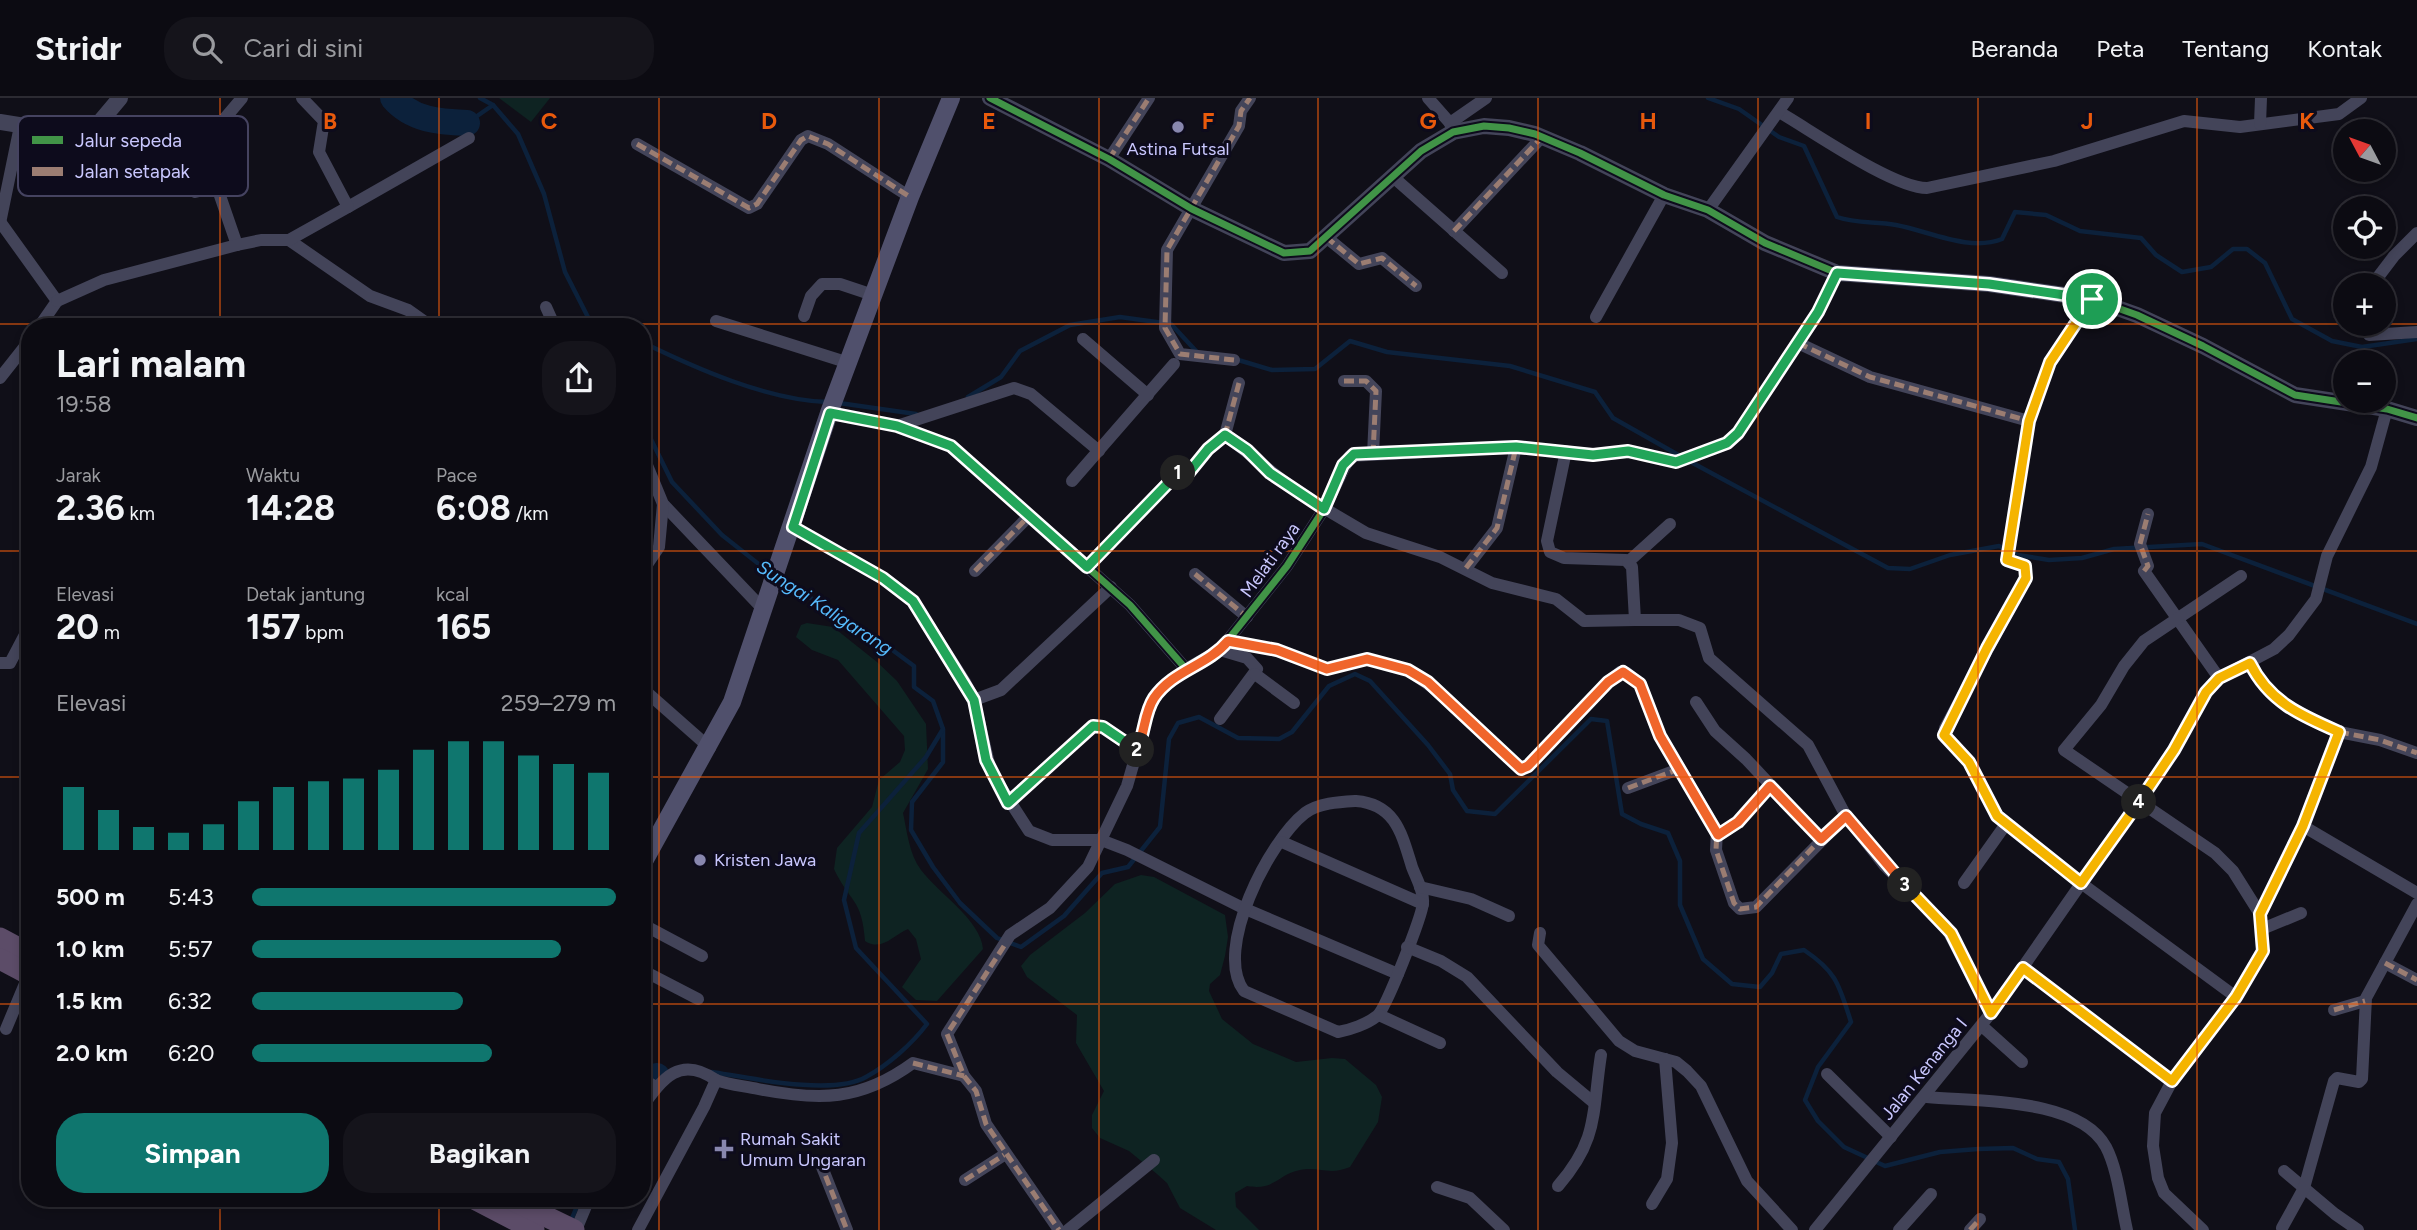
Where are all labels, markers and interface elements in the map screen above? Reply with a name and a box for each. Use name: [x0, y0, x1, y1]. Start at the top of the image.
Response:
search box: [164, 17, 654, 80]
text: Stridr: [35, 29, 122, 68]
icon: search: [188, 29, 226, 67]
text: Cari di sini: [244, 32, 363, 64]
text: Beranda: [1971, 34, 2058, 63]
text: Peta: [2096, 34, 2144, 63]
text: Tentang: [2182, 34, 2269, 63]
text: Kontak: [2307, 34, 2382, 63]
text: B: [323, 107, 337, 135]
text: C: [541, 107, 558, 135]
text: D: [761, 107, 777, 135]
text: E: [982, 107, 996, 135]
text: F: [1202, 107, 1215, 135]
text: G: [1419, 107, 1437, 135]
text: H: [1639, 107, 1657, 135]
text: I: [1865, 107, 1871, 135]
text: J: [2081, 107, 2093, 135]
text: K: [2299, 107, 2315, 135]
legend: [18, 116, 248, 196]
marker: Astina Futsal: [1170, 119, 1186, 135]
north arrow: [2333, 119, 2396, 182]
map controls: [2333, 119, 2396, 413]
text: Jalur sepeda: [75, 129, 182, 152]
place label: Astina Futsal: [1126, 138, 1230, 160]
text: Jalan setapak: [75, 160, 191, 183]
button: locate: [2333, 196, 2396, 259]
pin: [2062, 269, 2122, 329]
button: +: [2333, 273, 2396, 336]
icon: arrive: [2073, 280, 2111, 318]
text: Lari malam: [56, 341, 246, 387]
button: share: [542, 341, 616, 415]
button: −: [2333, 350, 2396, 413]
text: 19:58: [56, 390, 112, 418]
pin: 1: [1160, 456, 1196, 490]
text: 1: [1173, 461, 1182, 484]
text: Jarak: [56, 464, 101, 487]
text: Waktu: [246, 464, 300, 487]
text: Pace: [436, 464, 477, 487]
text: 2.36: [56, 487, 125, 529]
text: 14:28: [246, 487, 335, 529]
text: 6:08: [436, 487, 511, 529]
text: km: [125, 502, 155, 525]
text: /km: [511, 502, 548, 525]
street label: Melati raya: [1235, 518, 1305, 602]
water label: Sungai Kaligarang: [753, 555, 897, 660]
text: Elevasi: [56, 583, 114, 606]
text: Detak jantung: [246, 583, 365, 606]
text: kcal: [436, 583, 469, 606]
text: 20: [56, 606, 99, 648]
text: 157: [246, 606, 301, 648]
text: 165: [436, 606, 491, 648]
text: m: [99, 621, 120, 644]
text: bpm: [301, 621, 344, 644]
text: Elevasi: [56, 689, 126, 717]
text: 259–279 m: [501, 689, 616, 717]
pin: 2: [1120, 732, 1154, 768]
text: 2: [1131, 738, 1142, 761]
pin: 4: [2122, 784, 2156, 820]
text: 4: [2132, 790, 2145, 813]
place label: Kristen Jawa: [714, 849, 816, 871]
marker: Kristen Jawa: [692, 852, 708, 868]
pin: 3: [1888, 868, 1923, 902]
text: 3: [1899, 873, 1910, 896]
text: 500 m: [56, 883, 125, 911]
text: 5:43: [168, 883, 214, 911]
text: 1.0 km: [56, 935, 124, 963]
text: 5:57: [168, 935, 213, 963]
text: 1.5 km: [56, 987, 123, 1015]
text: 6:32: [168, 987, 212, 1015]
street label: Jalan Kenanga I: [1876, 1013, 1972, 1125]
text: 2.0 km: [56, 1039, 128, 1067]
text: 6:20: [168, 1039, 214, 1067]
button: Simpan: [56, 1113, 329, 1193]
button: Bagikan: [343, 1113, 616, 1193]
place label: Rumah Sakit Umum Ungaran: [740, 1128, 866, 1171]
marker: Rumah Sakit Umum Ungaran: [714, 1139, 734, 1159]

